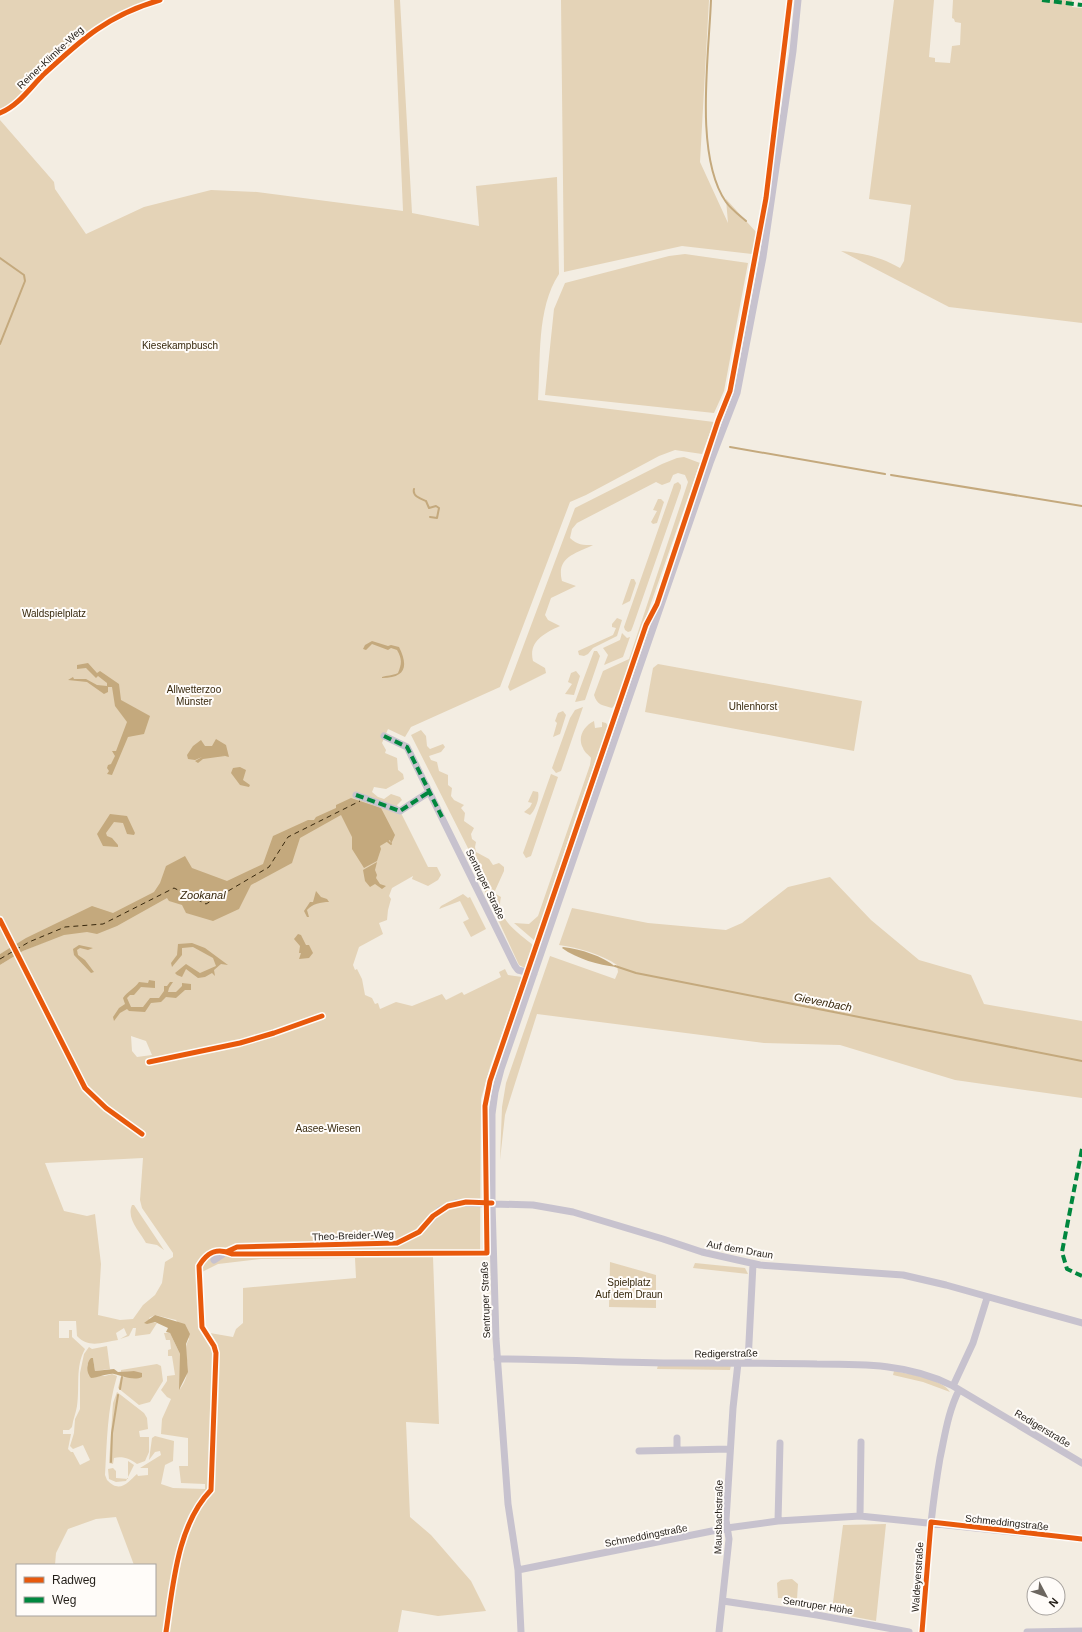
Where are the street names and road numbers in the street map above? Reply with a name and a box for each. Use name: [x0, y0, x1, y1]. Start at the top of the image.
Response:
street label: Reiner-Klimke-Weg: [15, 24, 86, 91]
street label: Sentruper Straße: [464, 847, 507, 921]
street label: Theo-Breider-Weg: [312, 1229, 394, 1242]
street label: Auf dem Draun: [706, 1238, 774, 1261]
street label: Sentruper Straße: [479, 1261, 492, 1339]
street label: Redigerstraße: [694, 1347, 758, 1360]
street label: Redigerstraße: [1013, 1407, 1073, 1450]
street label: Mausbachstraße: [712, 1479, 725, 1554]
street label: Schmeddingstraße: [965, 1513, 1050, 1532]
street label: Schmeddingstraße: [604, 1522, 689, 1549]
street label: Waldeyerstraße: [910, 1541, 925, 1612]
street label: Sentruper Höhe: [782, 1595, 854, 1617]

